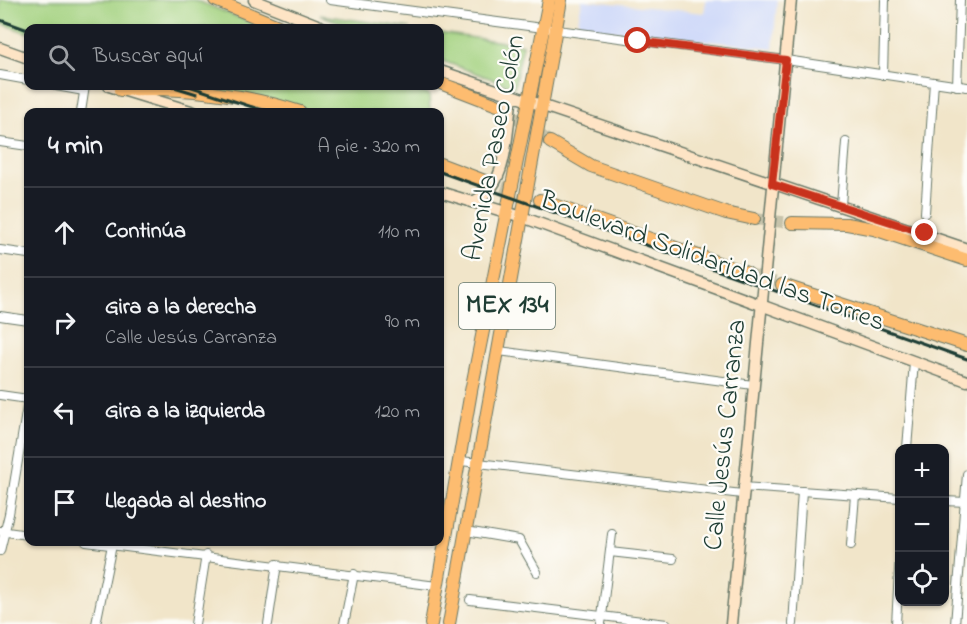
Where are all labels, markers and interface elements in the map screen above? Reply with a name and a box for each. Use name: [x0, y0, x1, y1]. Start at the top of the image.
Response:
search box: [24, 24, 444, 90]
route start: [624, 27, 650, 53]
street label: Avenida Paseo Colón: [454, 31, 536, 265]
icon: search: [45, 41, 78, 74]
text: Buscar aquí: [93, 41, 203, 73]
text: 4 min: [48, 128, 103, 166]
text: A pie · 320 m: [318, 133, 420, 162]
street label: Boulevard Solidaridad las Torres: [533, 181, 890, 343]
icon: ahead: [48, 216, 81, 249]
text: Continúa: [105, 216, 186, 248]
text: 110 m: [378, 218, 420, 247]
route end: [911, 219, 937, 245]
road number: MEX 134: [459, 283, 555, 329]
text: Gira a la derecha: [105, 292, 256, 324]
icon: right: [48, 306, 81, 339]
text: 90 m: [385, 308, 420, 337]
street label: Calle Jesús Carranza: [694, 318, 758, 552]
text: Calle Jesús Carranza: [105, 324, 277, 353]
icon: left: [48, 396, 81, 429]
text: Gira a la izquierda: [105, 396, 265, 428]
text: 120 m: [375, 398, 420, 427]
map controls: [895, 444, 949, 606]
button: +: [895, 444, 949, 498]
icon: arrive: [48, 486, 81, 519]
text: Llegada al destino: [105, 486, 266, 518]
button: −: [895, 498, 949, 552]
button: locate: [895, 552, 949, 606]

